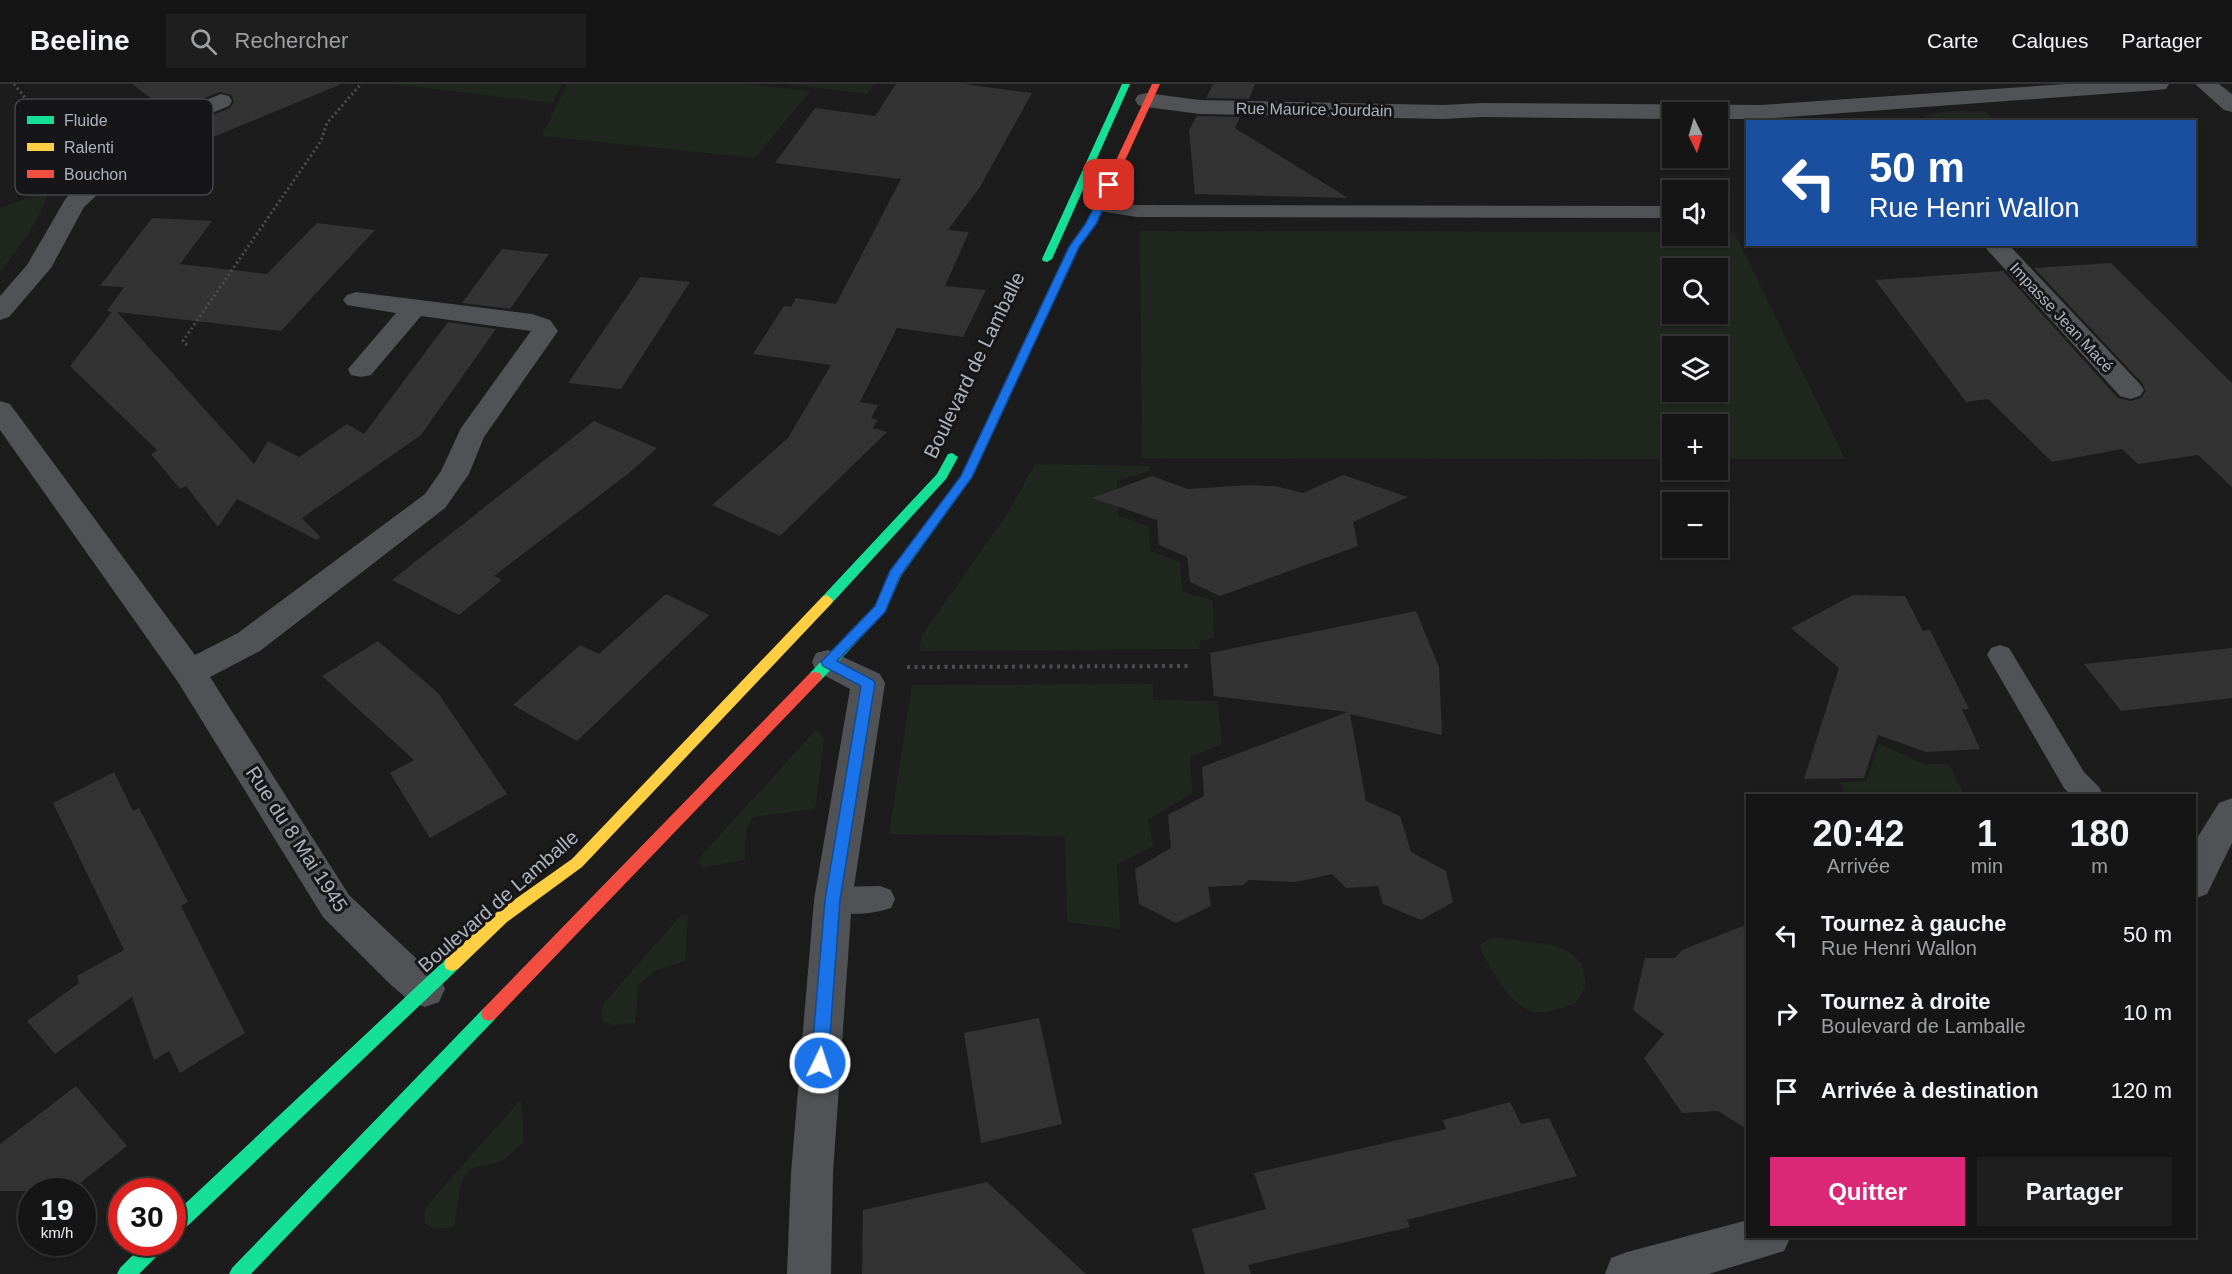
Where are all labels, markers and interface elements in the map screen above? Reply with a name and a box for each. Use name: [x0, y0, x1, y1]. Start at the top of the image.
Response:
search box: [166, 14, 586, 68]
text: Beeline: [30, 25, 130, 56]
icon: search: [187, 25, 220, 58]
text: Rechercher: [235, 28, 348, 53]
text: Carte: [1927, 29, 1978, 52]
text: Calques: [2011, 29, 2088, 52]
text: Partager: [2121, 29, 2202, 52]
legend: [15, 99, 213, 195]
street label: Rue Maurice Jourdain: [1236, 100, 1392, 119]
north arrow: [1662, 102, 1728, 168]
map controls: [1662, 102, 1728, 558]
text: Fluide: [64, 112, 108, 129]
text: Ralenti: [64, 139, 114, 156]
icon: left: [1770, 144, 1848, 222]
text: 50 m: [1869, 144, 1965, 191]
pin: [1083, 159, 1134, 210]
text: Bouchon: [64, 166, 127, 183]
icon: arrive: [1092, 168, 1125, 201]
button: sound: [1662, 180, 1728, 246]
text: Rue Henri Wallon: [1869, 193, 2080, 223]
button: search: [1662, 258, 1728, 324]
street label: Impasse Jean Macé: [2007, 259, 2117, 376]
street label: Boulevard de Lamballe: [919, 268, 1029, 462]
button: layers: [1662, 336, 1728, 402]
button: +: [1662, 414, 1728, 480]
button: −: [1662, 492, 1728, 558]
street label: Rue du 8 Mai 1945: [242, 762, 352, 916]
text: 20:42: [1812, 813, 1904, 854]
text: 1: [1977, 813, 1997, 854]
text: 180: [2069, 813, 2130, 854]
street label: Boulevard de Lamballe: [414, 826, 582, 976]
text: Arrivée: [1827, 855, 1890, 877]
text: min: [1971, 855, 2003, 877]
text: m: [2091, 855, 2108, 877]
text: Tournez à gauche: [1821, 911, 2006, 936]
icon: left: [1770, 919, 1803, 952]
text: 50 m: [2123, 922, 2172, 947]
text: Rue Henri Wallon: [1821, 937, 1977, 959]
text: Tournez à droite: [1821, 989, 1991, 1014]
icon: right: [1770, 997, 1803, 1030]
text: 10 m: [2123, 1000, 2172, 1025]
text: Boulevard de Lamballe: [1821, 1015, 2026, 1037]
position arrow: [788, 1031, 852, 1095]
icon: arrive: [1770, 1075, 1803, 1108]
text: Arrivée à destination: [1821, 1078, 2039, 1103]
text: 120 m: [2111, 1078, 2172, 1103]
button: Quitter: [1770, 1157, 1965, 1226]
button: Partager: [1977, 1157, 2172, 1226]
speed limit sign: 30: [108, 1178, 186, 1256]
text: 19: [40, 1193, 74, 1226]
text: km/h: [41, 1224, 73, 1241]

